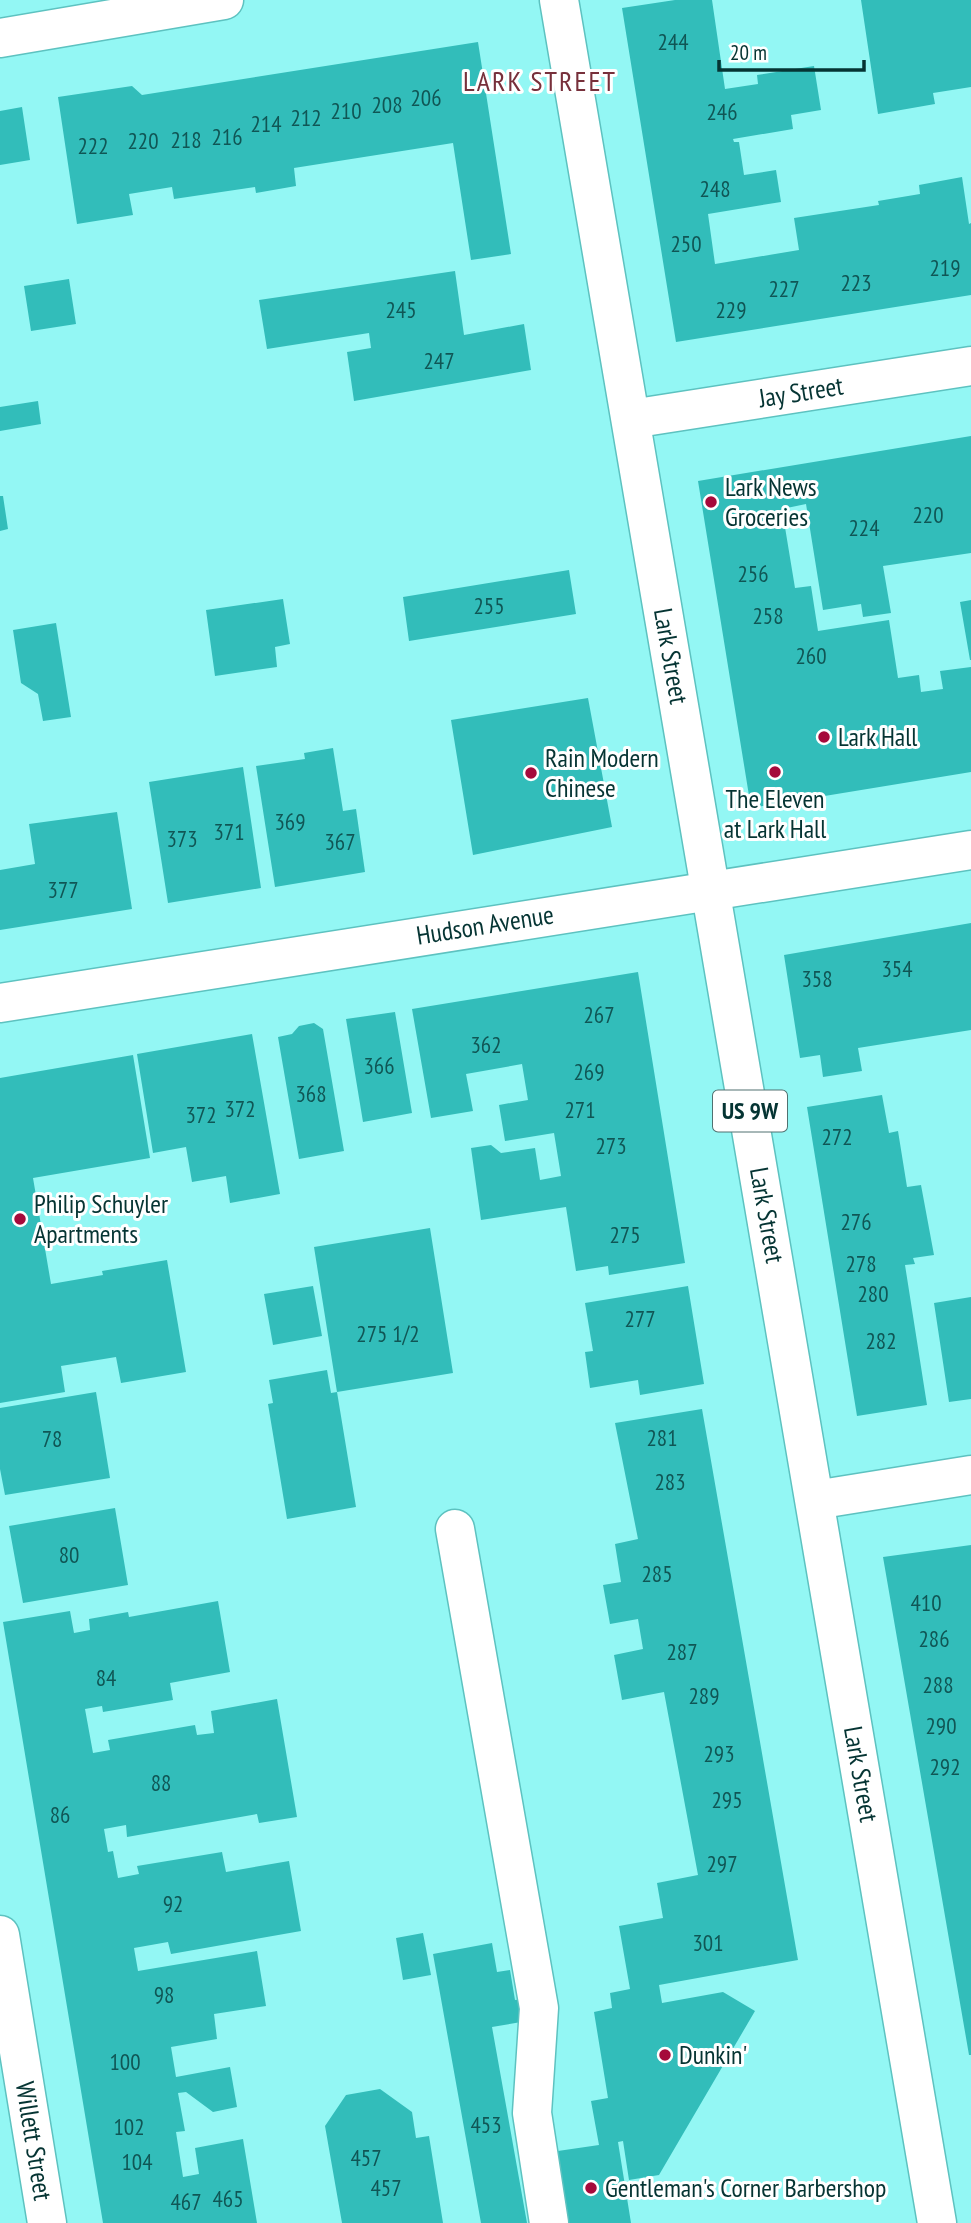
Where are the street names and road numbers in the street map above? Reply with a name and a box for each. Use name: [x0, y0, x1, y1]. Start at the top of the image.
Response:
street label: Jay Street: [755, 369, 845, 415]
street label: Lark Street: [647, 605, 696, 706]
street label: Hudson Avenue: [414, 897, 556, 952]
road number: US 9W: [713, 1091, 787, 1132]
street label: Lark Street: [743, 1164, 792, 1265]
street label: Lark Street: [837, 1723, 886, 1824]
street label: Willett Street: [9, 2079, 60, 2203]

